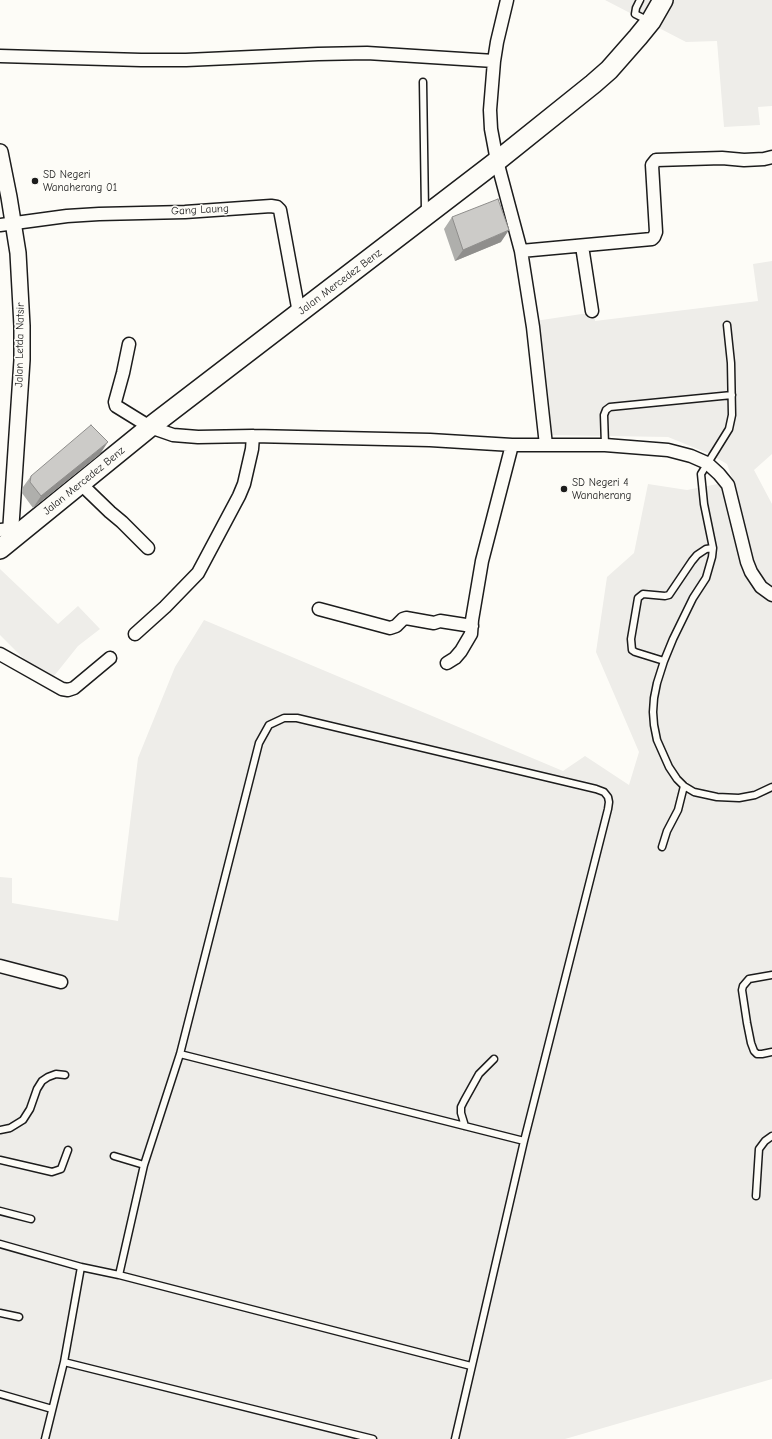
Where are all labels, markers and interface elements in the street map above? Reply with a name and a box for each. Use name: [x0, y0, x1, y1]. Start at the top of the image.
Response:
place label: SD Negeri Wanaherang 01: [43, 168, 117, 194]
marker: SD Negeri Wanaherang 01: [30, 176, 40, 186]
street label: Gang Laung: [171, 202, 229, 218]
street label: Jalan Mercedez Benz: [296, 246, 384, 318]
street label: Jalan Letda Natsir: [13, 302, 27, 388]
street label: Jalan Mercedez Benz: [41, 444, 127, 518]
place label: SD Negeri 4 Wanaherang: [572, 476, 631, 502]
marker: SD Negeri 4 Wanaherang: [559, 484, 569, 494]

